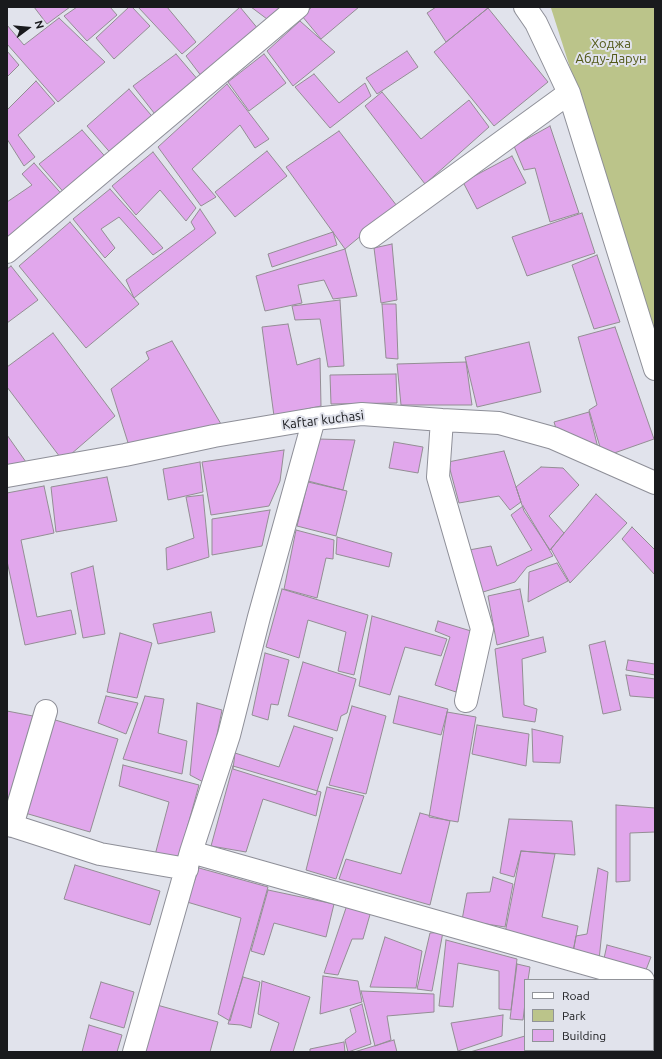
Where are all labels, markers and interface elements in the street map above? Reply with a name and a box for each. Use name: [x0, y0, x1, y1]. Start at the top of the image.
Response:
north arrow: [8, 8, 48, 48]
text: N: [33, 19, 46, 30]
park label: Ходжа Абду-Дарун: [575, 36, 647, 67]
street label: Kaftar kuchasi: [281, 407, 365, 433]
legend: [524, 979, 654, 1051]
text: Road: [562, 989, 590, 1002]
text: Park: [562, 1009, 586, 1022]
text: Building: [562, 1029, 606, 1042]

